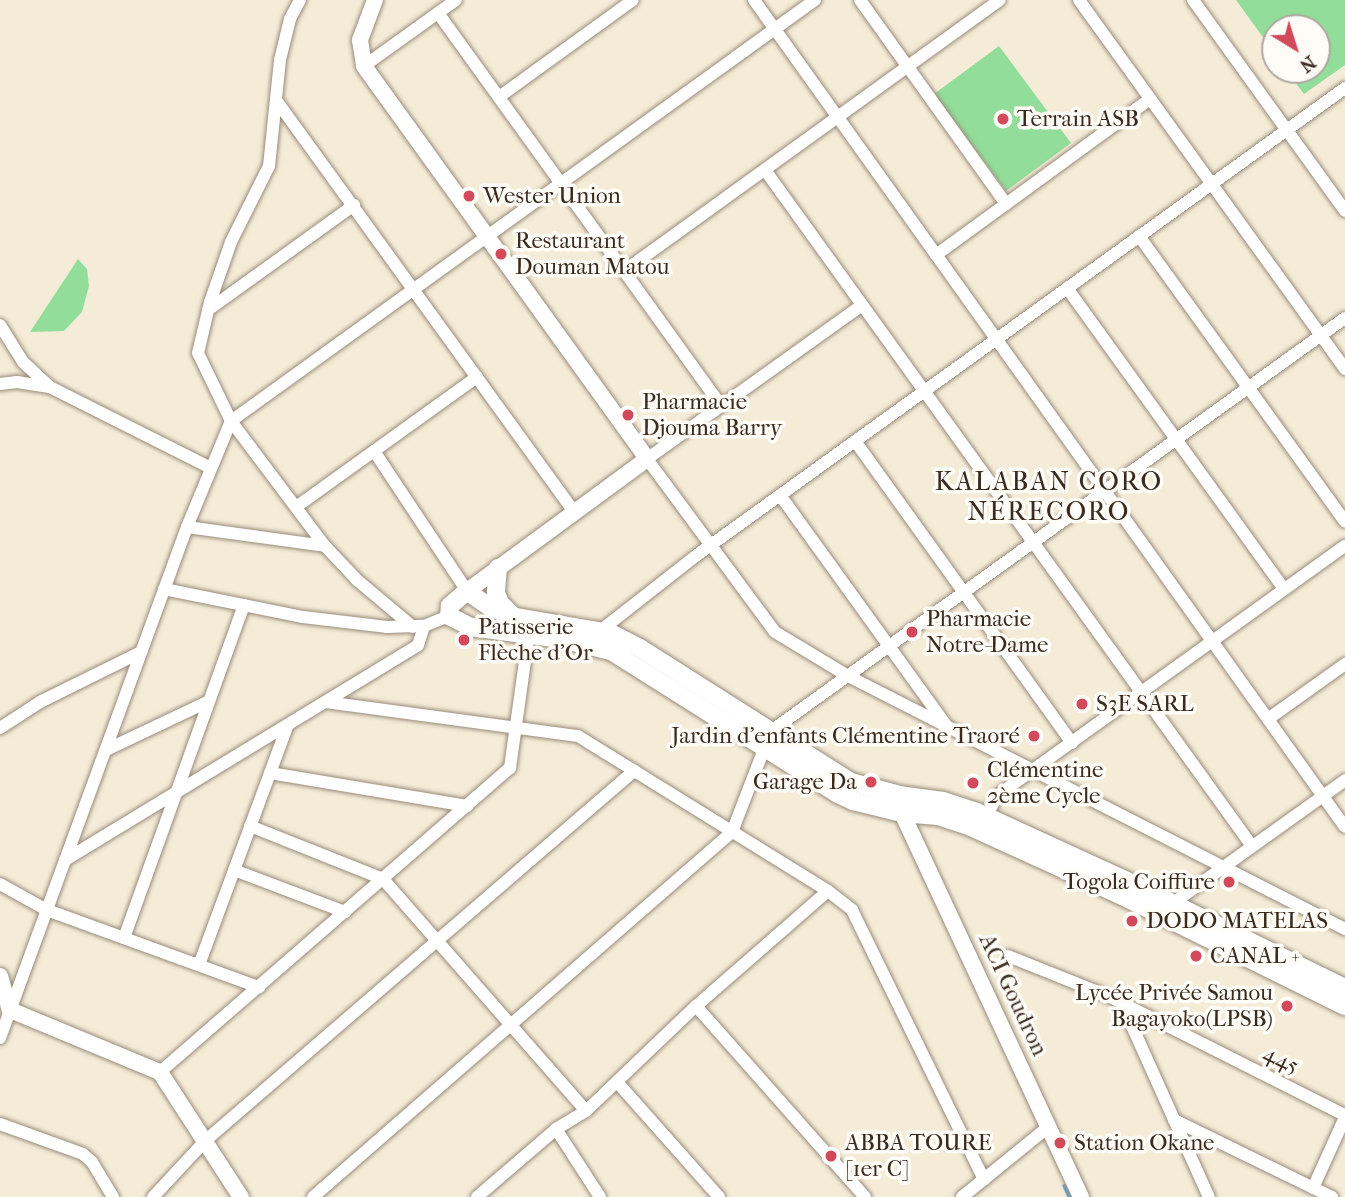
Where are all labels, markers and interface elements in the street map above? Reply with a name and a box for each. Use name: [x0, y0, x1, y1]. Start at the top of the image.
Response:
north arrow: [1261, 14, 1331, 84]
text: N: [1295, 51, 1320, 77]
place label: Terrain ASB: [1017, 105, 1139, 133]
marker: Terrain ASB: [995, 111, 1011, 127]
place label: Wester Union: [483, 182, 621, 210]
marker: Wester Union: [461, 188, 477, 204]
place label: Restaurant Douman Matou: [515, 227, 669, 281]
marker: Restaurant Douman Matou: [493, 246, 509, 262]
place label: Pharmacie Djouma Barry: [642, 388, 782, 442]
marker: Pharmacie Djouma Barry: [620, 407, 636, 423]
district label: KALABAN CORO NÉRECORO: [936, 466, 1162, 528]
place label: Pharmacie Notre-Dame: [926, 605, 1048, 659]
place label: Patisserie Flèche d'Or: [478, 613, 593, 667]
marker: Pharmacie Notre-Dame: [904, 624, 920, 640]
marker: Patisserie Flèche d'Or: [456, 632, 472, 648]
place label: S3E SARL: [1096, 690, 1194, 718]
marker: S3E SARL: [1074, 696, 1090, 712]
place label: Jardin d'enfants Clémentine Traoré: [671, 722, 1020, 750]
marker: Jardin d'enfants Clémentine Traoré: [1026, 728, 1042, 744]
place label: Clémentine 2ème Cycle: [987, 756, 1103, 810]
place label: Garage Da: [753, 768, 857, 796]
marker: Garage Da: [863, 774, 879, 790]
marker: Clémentine 2ème Cycle: [965, 775, 981, 791]
place label: Togola Coiffure: [1063, 868, 1215, 896]
marker: Togola Coiffure: [1221, 874, 1237, 890]
place label: DODO MATELAS: [1146, 907, 1328, 935]
marker: DODO MATELAS: [1124, 913, 1140, 929]
street label: ACI Goudron: [973, 930, 1053, 1060]
place label: CANAL +: [1210, 942, 1300, 970]
marker: CANAL +: [1188, 948, 1204, 964]
place label: Lycée Privée Samou Bagayoko(LPSB): [1075, 979, 1273, 1033]
marker: Lycée Privée Samou Bagayoko(LPSB): [1279, 998, 1295, 1014]
street label: 445: [1258, 1040, 1304, 1080]
place label: ABBA TOURE [1er C]: [845, 1129, 992, 1183]
place label: Station Okane: [1074, 1129, 1214, 1157]
marker: Station Okane: [1052, 1135, 1068, 1151]
marker: ABBA TOURE [1er C]: [823, 1148, 839, 1164]

